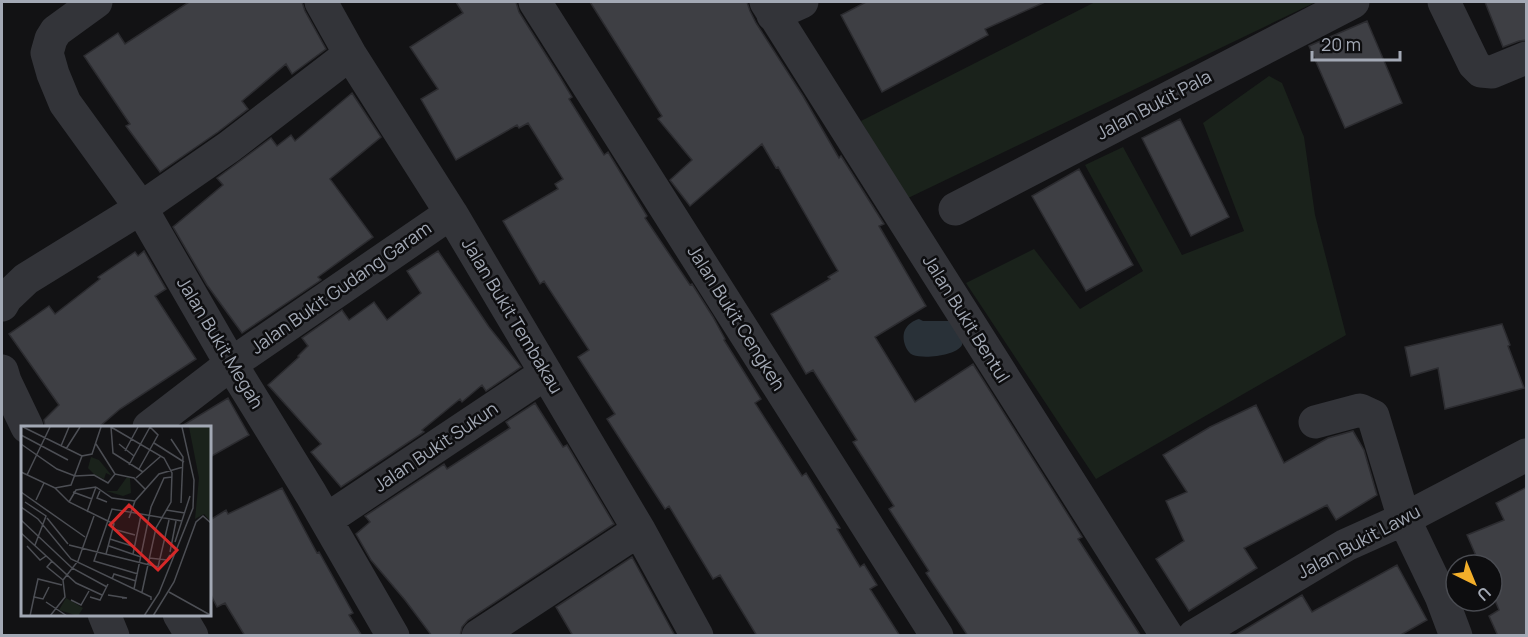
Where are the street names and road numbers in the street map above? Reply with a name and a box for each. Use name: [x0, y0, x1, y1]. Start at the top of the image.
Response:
street label: Jalan Bukit Pala: [1092, 64, 1215, 145]
street label: Jalan Bukit Gudang Garam: [245, 216, 436, 359]
street label: Jalan Bukit Tembakau: [457, 233, 569, 398]
street label: Jalan Bukit Cengkeh: [682, 240, 791, 395]
street label: Jalan Bukit Bentul: [918, 250, 1016, 387]
street label: Jalan Bukit Megah: [172, 272, 270, 413]
street label: Jalan Bukit Sukun: [369, 396, 502, 497]
street label: Jalan Bukit Lawu: [1293, 499, 1424, 584]

